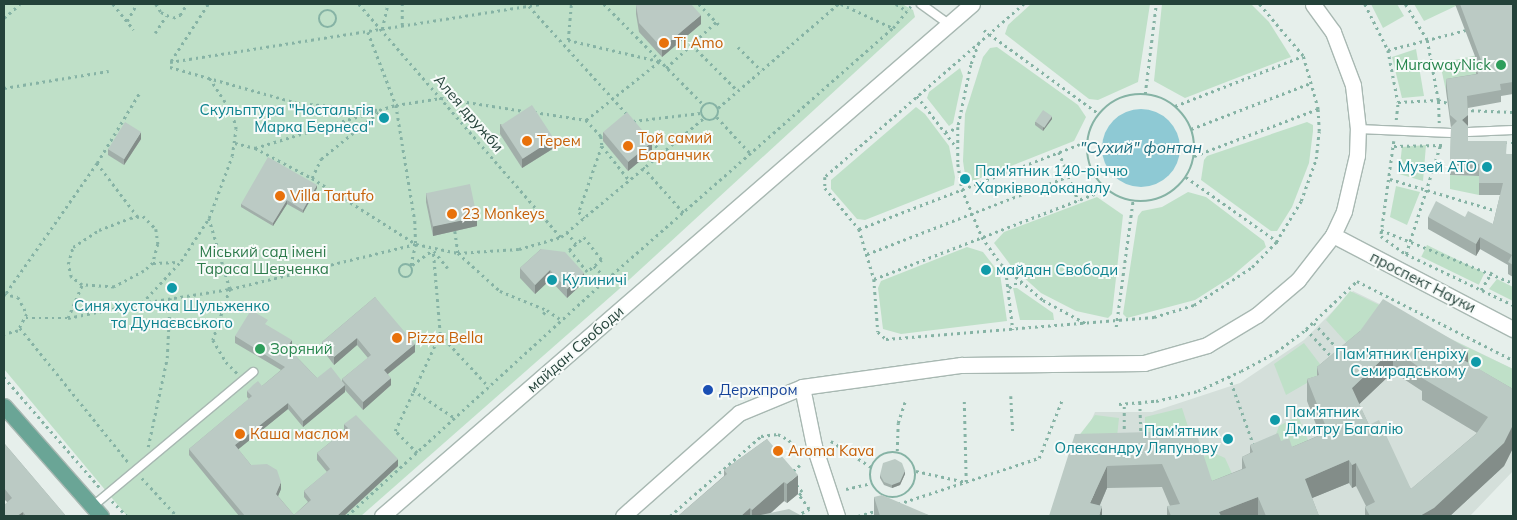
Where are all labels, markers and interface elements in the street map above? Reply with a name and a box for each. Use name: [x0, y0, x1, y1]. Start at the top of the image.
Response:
place label: Ti Amo: [674, 34, 723, 52]
marker: Ti Amo: [658, 37, 670, 49]
place label: MurawayNick: [1395, 56, 1491, 74]
marker: MurawayNick: [1495, 59, 1507, 71]
street label: Алея дружби: [431, 71, 507, 155]
place label: Скульптура "Ностальгія Марка Бернеса": [200, 100, 374, 135]
marker: Скульптура "Ностальгія Марка Бернеса": [378, 112, 390, 124]
place label: Той самий Баранчик: [638, 128, 712, 163]
place label: Терем: [537, 132, 581, 150]
marker: Терем: [521, 135, 533, 147]
water label: "Сухий" фонтан: [1080, 137, 1202, 157]
marker: Той самий Баранчик: [622, 140, 634, 152]
place label: Музей АТО: [1397, 158, 1477, 176]
place label: Пам'ятник 140-річчю Харківводоканалу: [975, 161, 1128, 196]
marker: Музей АТО: [1481, 161, 1493, 173]
marker: Пам'ятник 140-річчю Харківводоканалу: [959, 173, 971, 185]
place label: Villa Tartufo: [290, 187, 374, 205]
marker: Villa Tartufo: [274, 190, 286, 202]
place label: 23 Monkeys: [462, 205, 545, 223]
marker: 23 Monkeys: [446, 208, 458, 220]
park label: Міський сад імені Тараса Шевченка: [197, 242, 329, 277]
street label: проспект Науки: [1367, 248, 1479, 316]
place label: майдан Свободи: [996, 261, 1118, 279]
marker: майдан Свободи: [980, 264, 992, 276]
place label: Кулиничі: [562, 271, 627, 289]
marker: Кулиничі: [546, 274, 558, 286]
marker: Синя хусточка Шульженко та Дунаєвського: [166, 282, 178, 294]
place label: Синя хусточка Шульженко та Дунаєвського: [74, 296, 270, 331]
street label: майдан Свободи: [523, 302, 627, 396]
place label: Pizza Bella: [407, 329, 483, 347]
marker: Pizza Bella: [391, 332, 403, 344]
place label: Зоряний: [270, 340, 333, 358]
marker: Зоряний: [254, 343, 266, 355]
place label: Пам'ятник Генріху Семирадському: [1335, 344, 1466, 379]
marker: Пам'ятник Генріху Семирадському: [1470, 356, 1482, 368]
place label: Держпром: [719, 381, 797, 399]
marker: Держпром: [701, 383, 715, 397]
place label: Пам'ятник Дмитру Багалію: [1285, 402, 1403, 437]
marker: Пам'ятник Дмитру Багалію: [1269, 414, 1281, 426]
place label: Пам'ятник Олександру Ляпунову: [1055, 421, 1218, 456]
place label: Каша маслом: [250, 425, 349, 443]
marker: Каша маслом: [234, 428, 246, 440]
marker: Пам'ятник Олександру Ляпунову: [1222, 433, 1234, 445]
place label: Aroma Kava: [788, 442, 874, 460]
marker: Aroma Kava: [772, 445, 784, 457]

